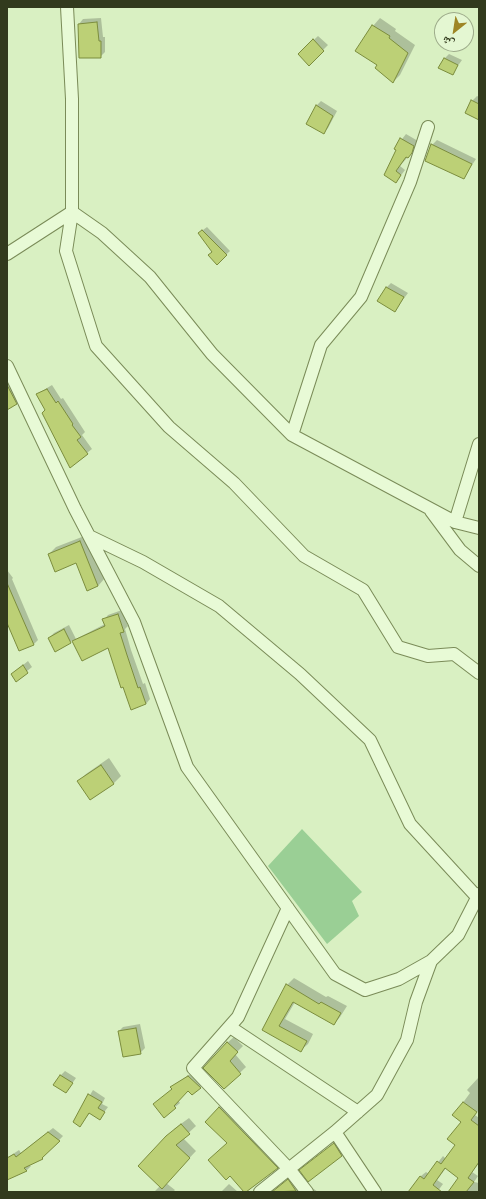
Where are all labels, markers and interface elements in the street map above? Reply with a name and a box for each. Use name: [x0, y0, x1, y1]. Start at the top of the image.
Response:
north arrow: [434, 12, 474, 52]
text: ش: [440, 33, 457, 51]

